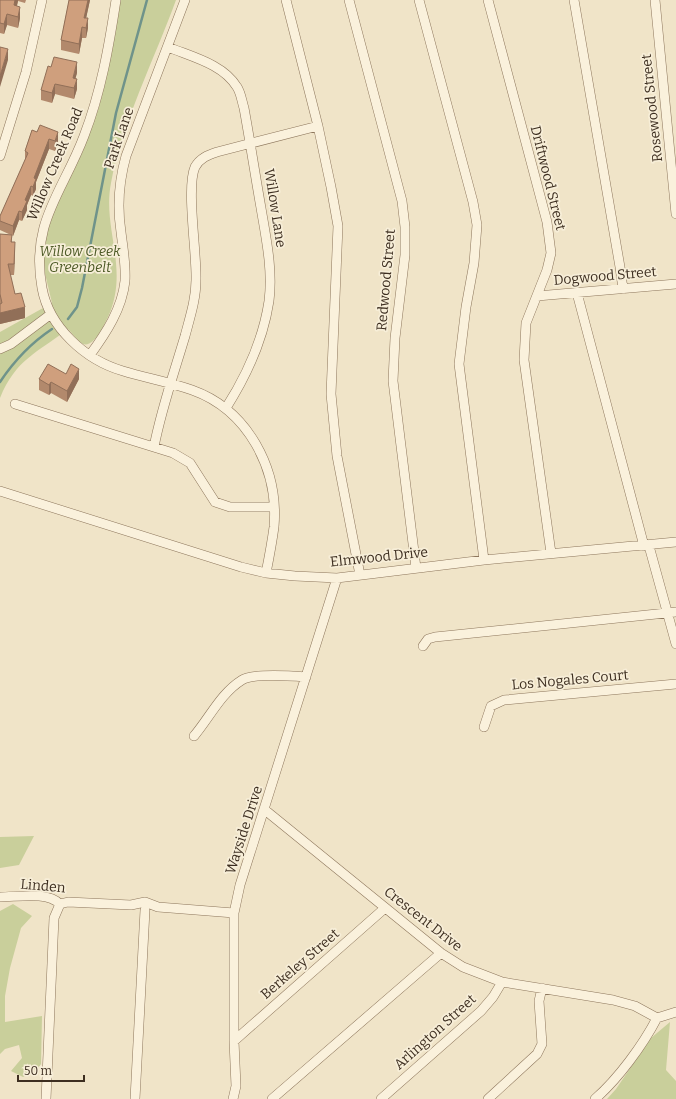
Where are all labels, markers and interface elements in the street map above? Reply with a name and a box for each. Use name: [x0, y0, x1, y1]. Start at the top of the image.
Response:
street label: Rosewood Street: [638, 53, 666, 163]
street label: Willow Creek Road: [23, 105, 87, 223]
street label: Park Lane: [101, 105, 137, 171]
street label: Driftwood Street: [527, 124, 569, 232]
street label: Willow Lane: [260, 167, 290, 249]
street label: Redwood Street: [373, 228, 399, 332]
park label: Willow Creek Greenbelt: [39, 243, 121, 276]
street label: Dogwood Street: [553, 263, 657, 289]
street label: Elmwood Drive: [329, 543, 429, 571]
street label: Los Nogales Court: [511, 666, 629, 694]
street label: Wayside Drive: [222, 784, 266, 876]
street label: Linden: [20, 876, 66, 896]
street label: Crescent Drive: [380, 883, 466, 955]
street label: Berkeley Street: [257, 925, 343, 1003]
street label: Arlington Street: [390, 991, 480, 1073]
scale bar: [18, 1057, 84, 1083]
text: 50 m: [24, 1064, 53, 1078]

